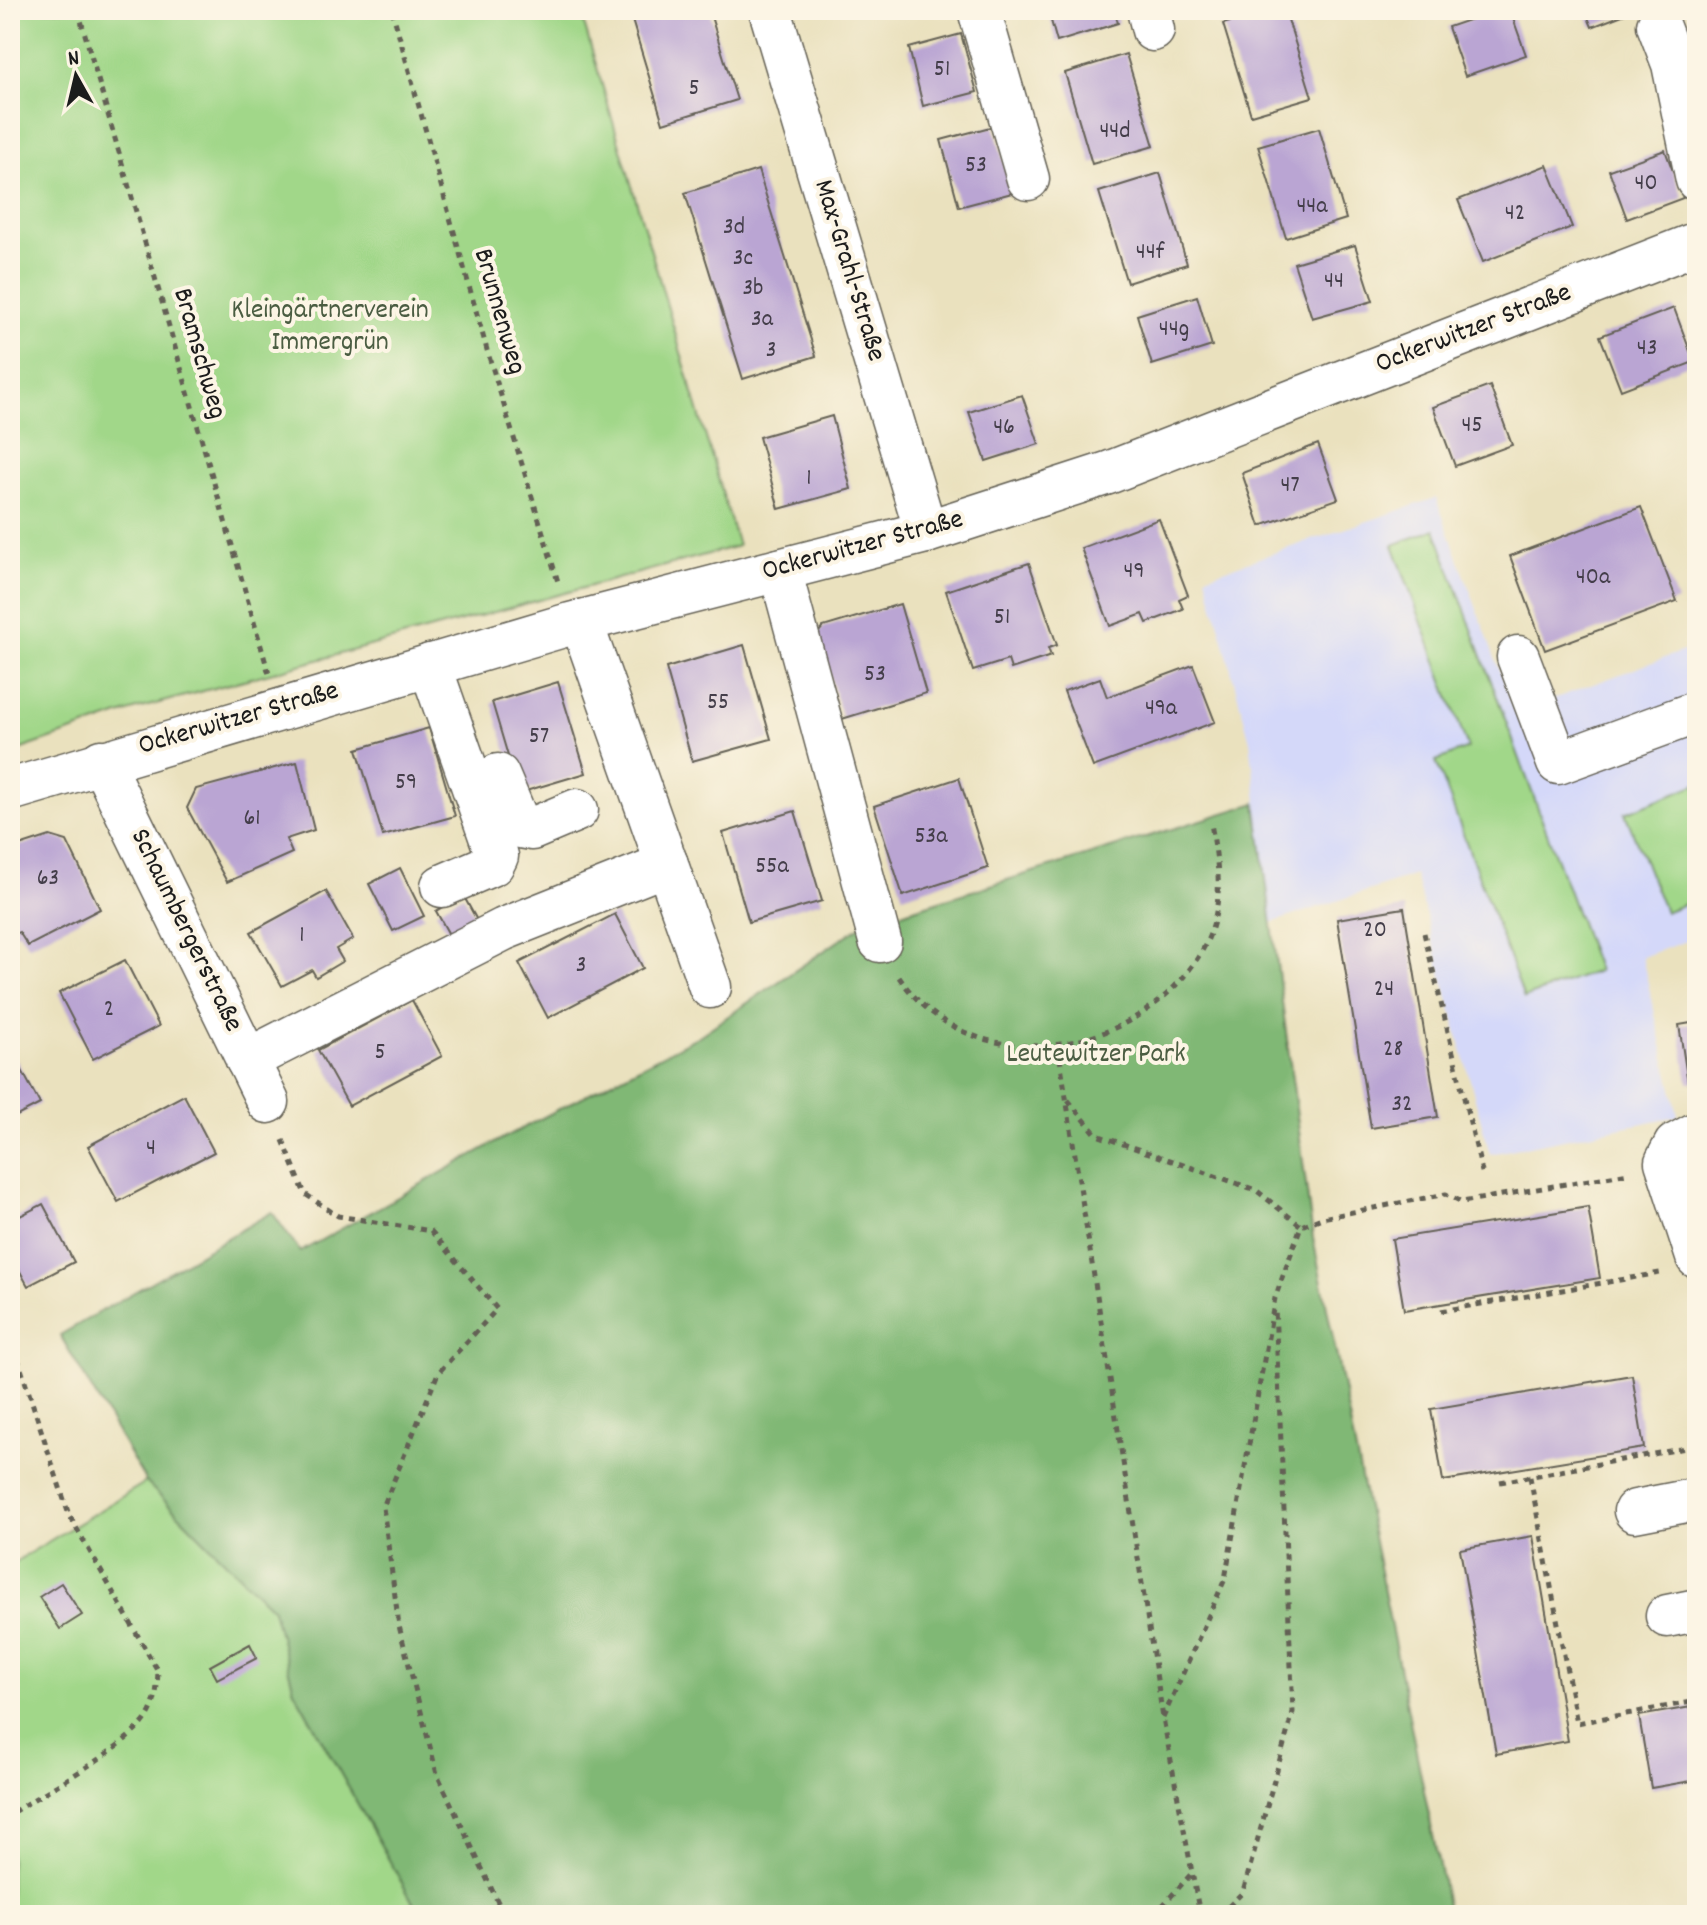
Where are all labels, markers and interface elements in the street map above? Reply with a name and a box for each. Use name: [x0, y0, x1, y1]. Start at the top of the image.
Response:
north arrow: [36, 36, 116, 116]
text: N: [66, 44, 81, 76]
house number: 51: [934, 53, 950, 87]
house number: 5: [688, 72, 700, 106]
house number: 44d: [1099, 115, 1131, 149]
house number: 53: [965, 149, 987, 183]
house number: 40: [1634, 167, 1658, 201]
street label: Max-Grahl-Straße: [801, 175, 895, 367]
house number: 44a: [1296, 190, 1328, 224]
house number: 42: [1505, 197, 1525, 231]
house number: 3d: [723, 211, 745, 245]
house number: 44f: [1136, 236, 1165, 270]
house number: 3c: [733, 242, 753, 276]
street label: Brunnenweg: [461, 244, 535, 380]
house number: 44: [1324, 265, 1344, 299]
house number: 3b: [742, 272, 764, 306]
street label: Ockerwitzer Straße: [1370, 274, 1578, 386]
street label: Bramschweg: [160, 284, 236, 424]
park label: Kleingärtnerverein Immergrün: [231, 292, 429, 364]
house number: 3a: [751, 303, 774, 337]
house number: 44g: [1159, 313, 1189, 347]
house number: 43: [1637, 332, 1657, 366]
house number: 3: [766, 334, 776, 368]
house number: 45: [1461, 409, 1483, 443]
house number: 46: [993, 411, 1015, 445]
house number: 1: [806, 462, 812, 496]
house number: 47: [1280, 469, 1300, 503]
street label: Ockerwitzer Straße: [758, 501, 968, 593]
house number: 49: [1124, 555, 1144, 589]
house number: 40a: [1576, 561, 1611, 595]
house number: 51: [994, 601, 1010, 635]
house number: 53: [864, 658, 886, 692]
street label: Ockerwitzer Straße: [134, 672, 344, 768]
house number: 55: [707, 686, 729, 720]
house number: 49a: [1145, 692, 1178, 726]
house number: 57: [529, 720, 549, 754]
house number: 59: [395, 766, 417, 800]
house number: 61: [243, 802, 261, 836]
house number: 53a: [914, 820, 948, 854]
street label: Schaumbergerstraße: [118, 822, 252, 1040]
house number: 55a: [755, 850, 789, 884]
house number: 63: [37, 862, 59, 896]
house number: 20: [1363, 914, 1387, 948]
house number: 1: [299, 919, 305, 953]
house number: 3: [576, 949, 586, 983]
house number: 24: [1374, 973, 1394, 1007]
house number: 2: [104, 993, 114, 1027]
house number: 28: [1383, 1033, 1403, 1067]
house number: 5: [374, 1036, 386, 1070]
park label: Leutewitzer Park: [1006, 1036, 1186, 1076]
house number: 32: [1391, 1088, 1413, 1122]
house number: 4: [146, 1132, 156, 1166]

